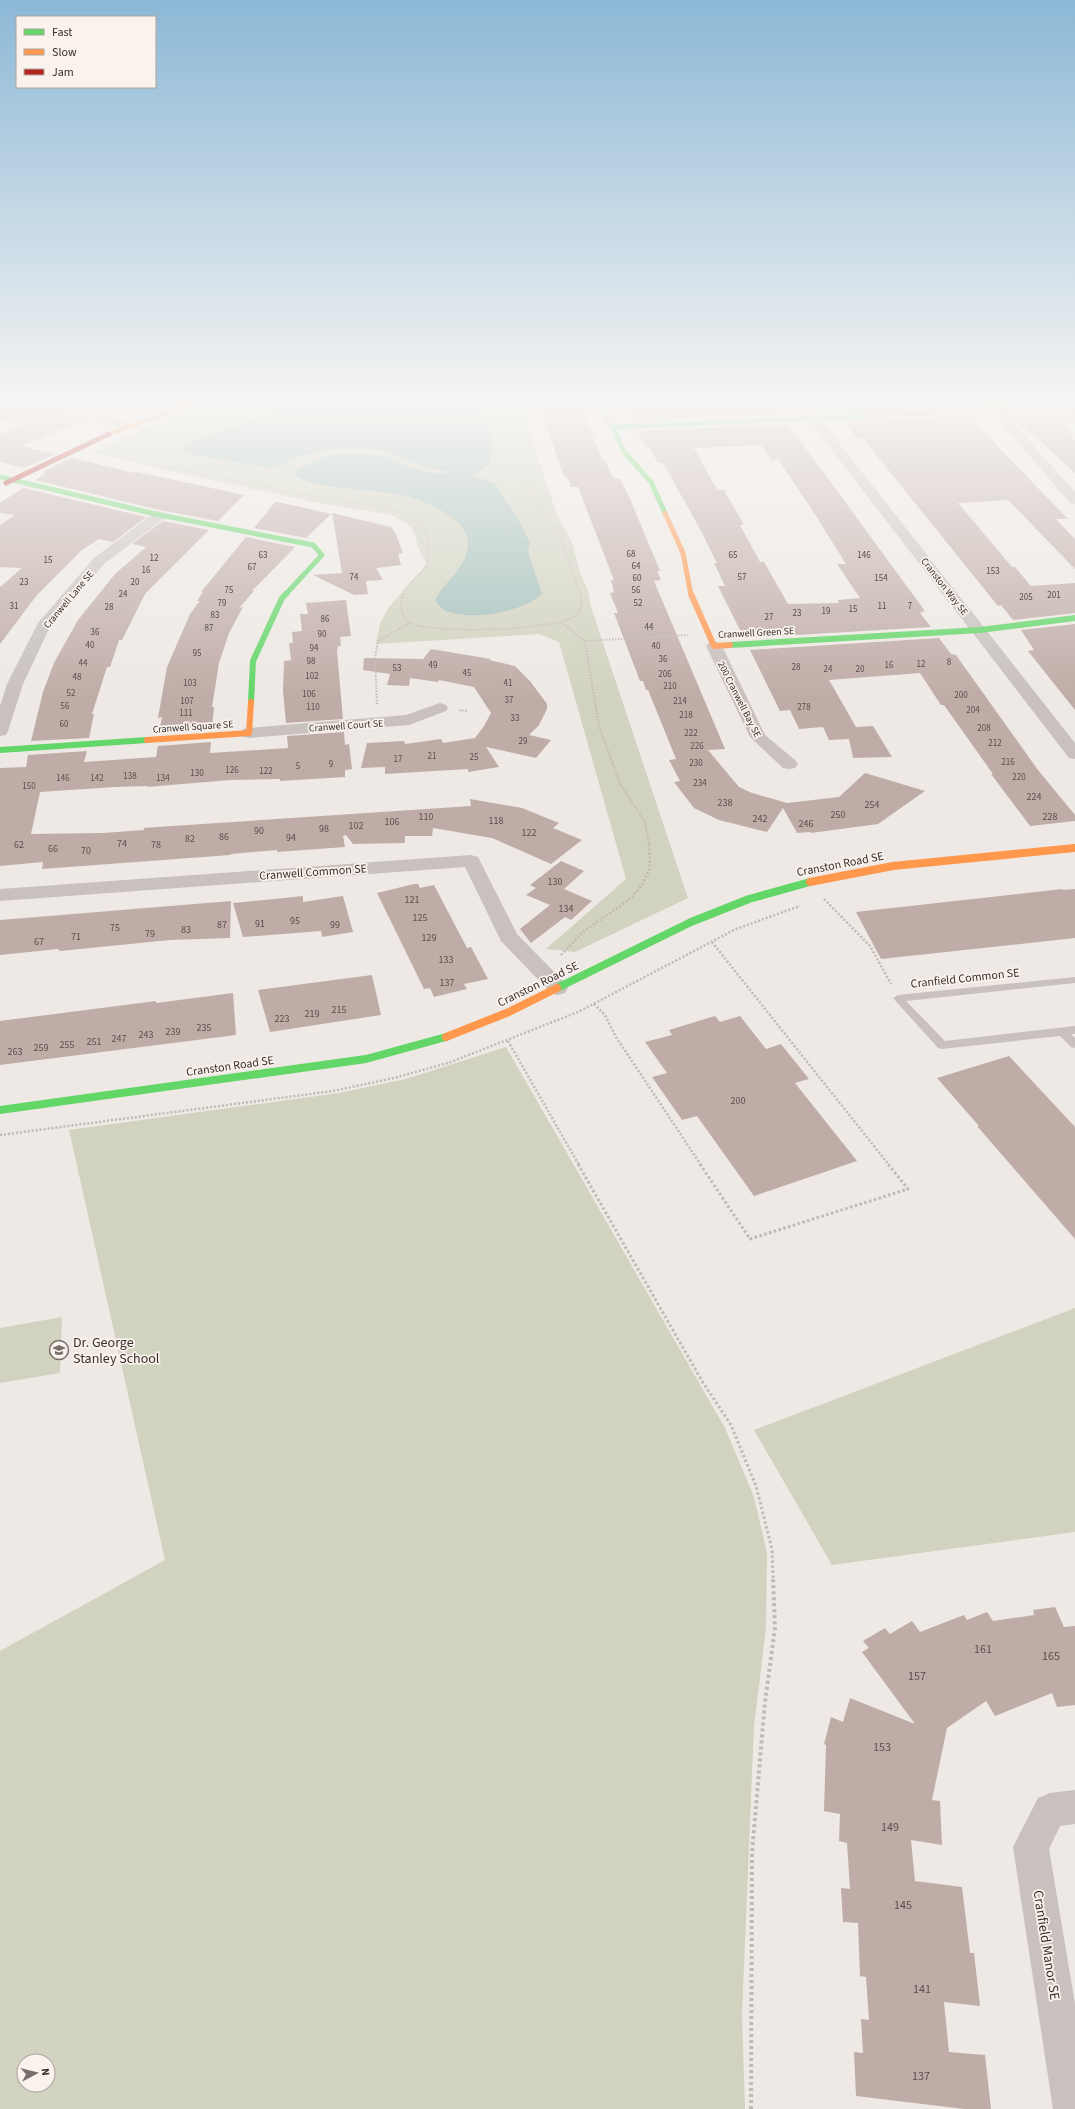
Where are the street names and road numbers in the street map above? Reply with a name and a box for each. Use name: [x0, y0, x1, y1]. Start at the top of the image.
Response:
street label: Cranston Way SE: [917, 555, 971, 618]
street label: Cranwell Lane SE: [40, 568, 97, 632]
street label: Cranwell Green SE: [718, 624, 794, 642]
street label: 200 Cranwell Bay SE: [714, 659, 764, 740]
street label: Cranwell Court SE: [308, 716, 384, 736]
street label: Cranwell Square SE: [152, 717, 234, 737]
street label: Cranston Road SE: [795, 848, 885, 881]
street label: Cranwell Common SE: [259, 860, 367, 885]
street label: Cranston Road SE: [495, 957, 582, 1011]
street label: Cranfield Common SE: [910, 964, 1020, 993]
street label: Cranston Road SE: [185, 1052, 275, 1081]
street label: Cranfield Manor SE: [1027, 1889, 1065, 2001]

